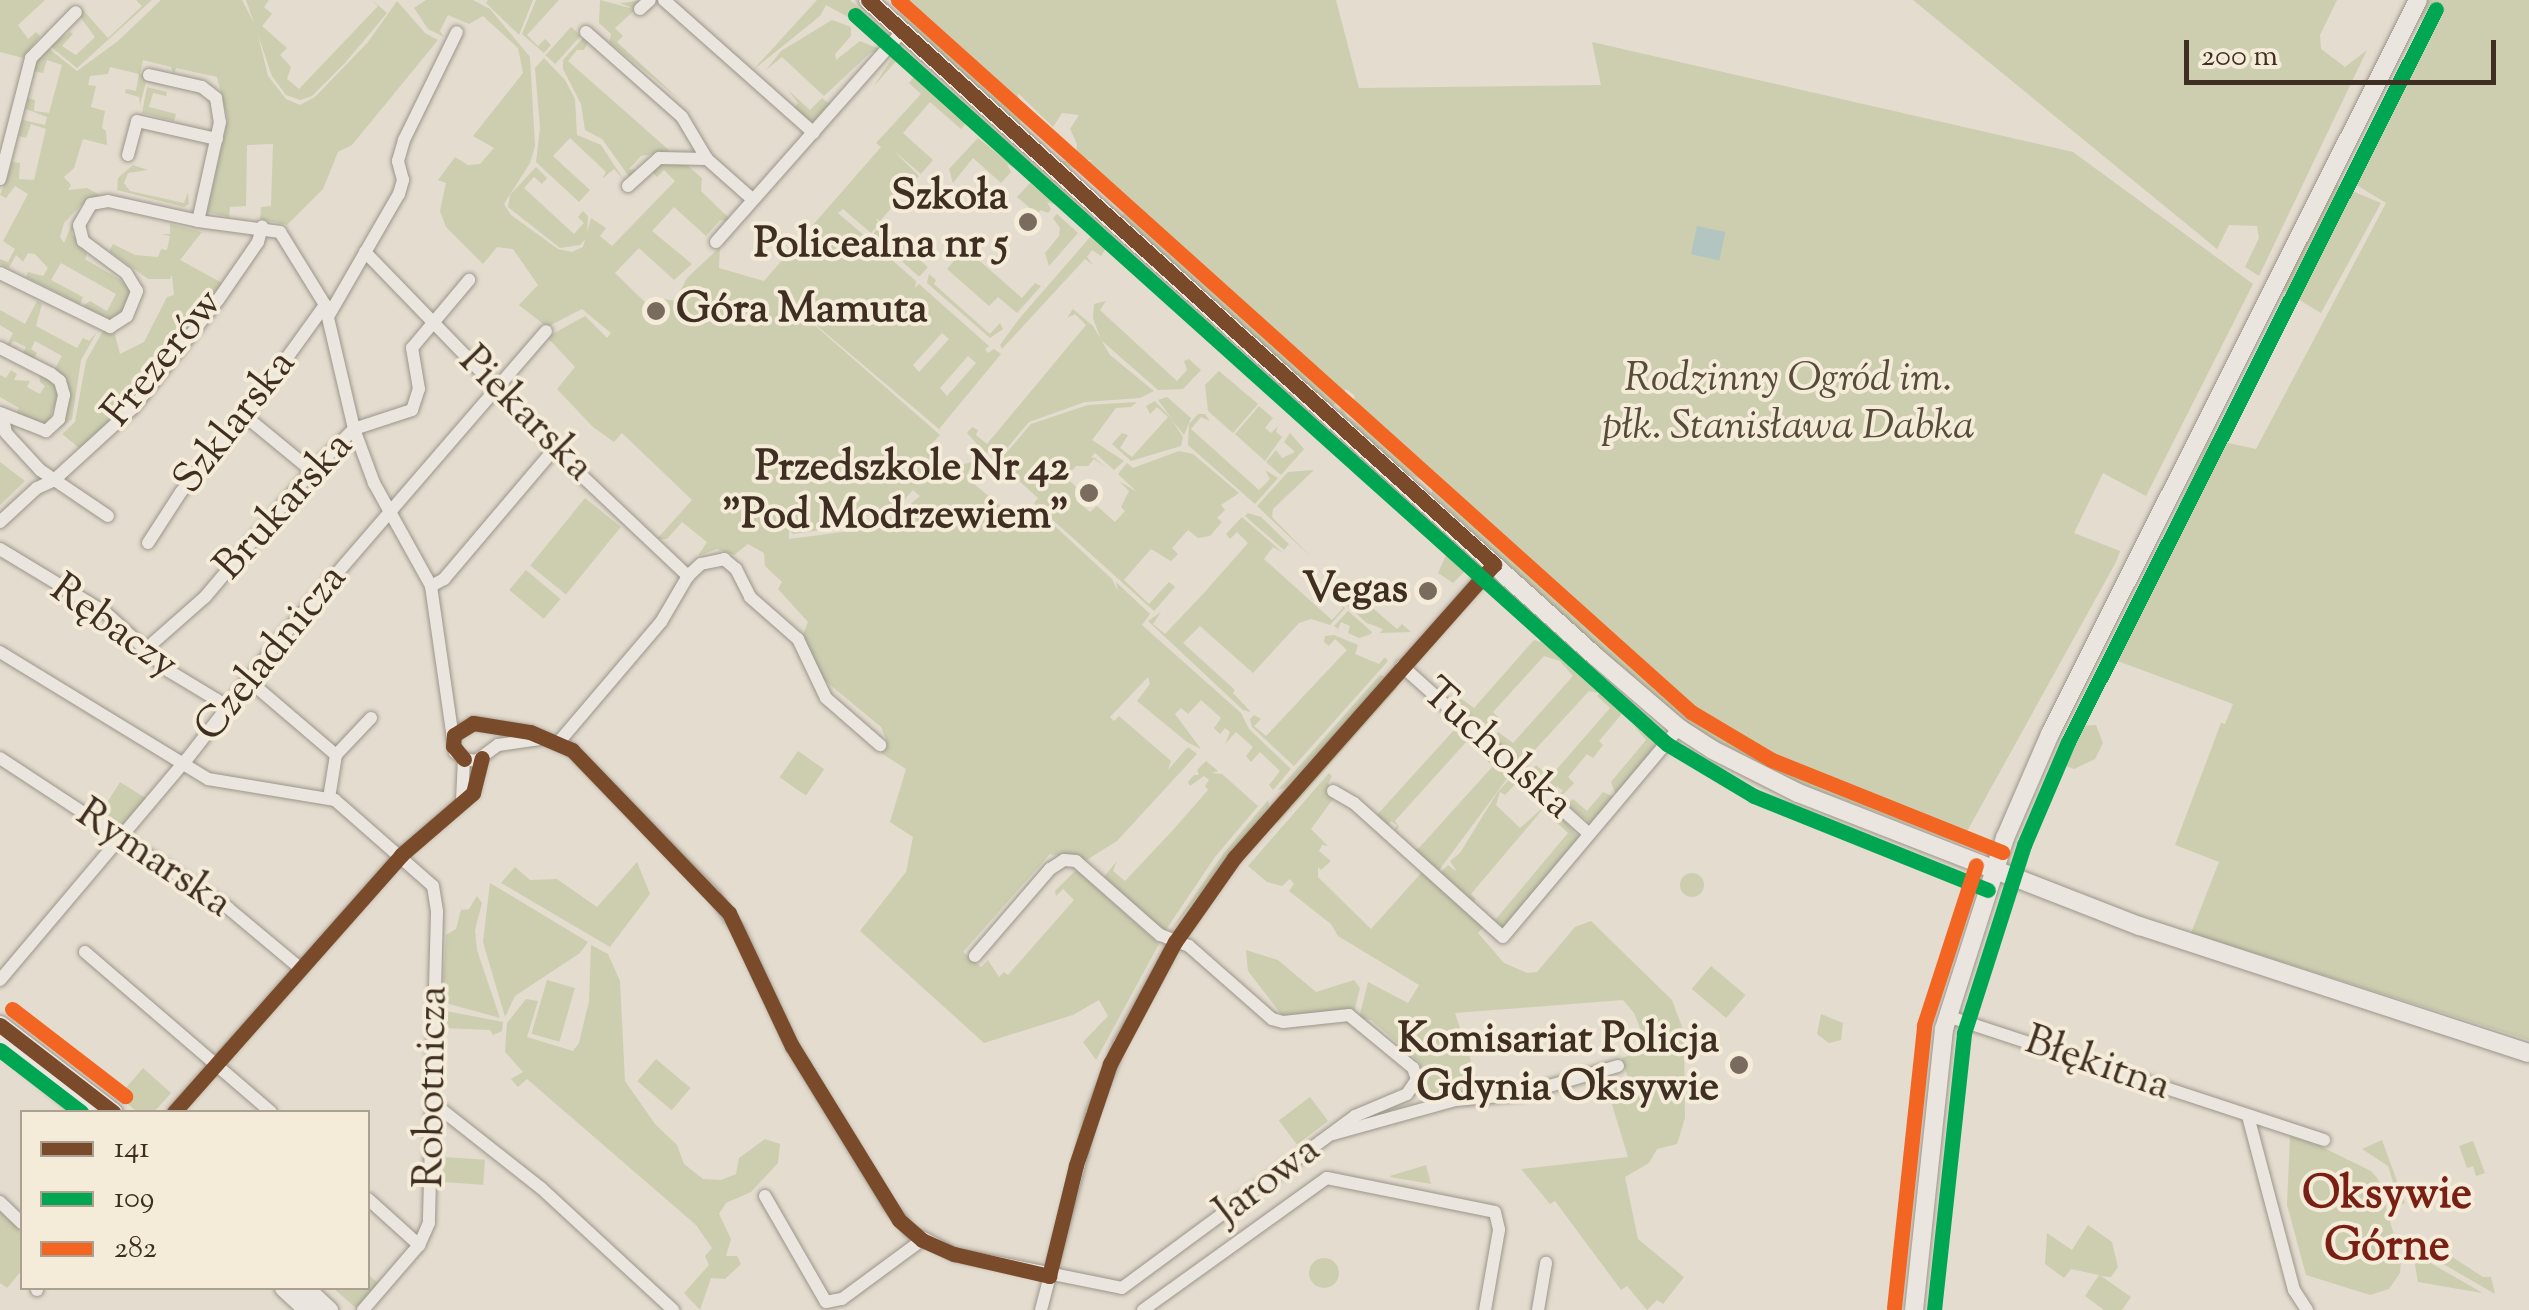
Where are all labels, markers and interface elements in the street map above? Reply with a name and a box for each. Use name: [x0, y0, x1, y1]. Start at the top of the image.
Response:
scale bar: [2189, 20, 2502, 82]
text: 200 m: [2201, 36, 2278, 79]
place label: Szkoła Policealna nr 5: [754, 173, 1008, 272]
marker: Szkoła Policealna nr 5: [1017, 211, 1039, 233]
street label: Frezerów: [93, 280, 235, 438]
place label: Góra Mamuta: [676, 286, 928, 336]
marker: Góra Mamuta: [645, 300, 667, 322]
street label: Piekarska: [447, 337, 603, 493]
street label: Szklarska: [164, 341, 308, 505]
park label: Rodzinny Ogród im. płk. Stanisława Dabka: [1601, 355, 1975, 454]
street label: Brukarska: [205, 422, 365, 592]
place label: Przedszkole Nr 42 "Pod Modrzewiem": [722, 444, 1069, 542]
marker: Przedszkole Nr 42 "Pod Modrzewiem": [1078, 482, 1100, 504]
street label: Czeladnicza: [185, 555, 359, 753]
street label: Rębaczy: [39, 565, 187, 691]
place label: Vegas: [1302, 566, 1408, 616]
marker: Vegas: [1417, 580, 1439, 602]
street label: Tucholska: [1410, 669, 1582, 831]
street label: Rymarska: [66, 790, 240, 930]
street label: Robotnicza: [406, 985, 460, 1189]
place label: Komisariat Policja Gdynia Oksywie: [1398, 1016, 1719, 1114]
street label: Błękitna: [2018, 1017, 2176, 1113]
marker: Komisariat Policja Gdynia Oksywie: [1728, 1054, 1750, 1076]
legend: [20, 1110, 370, 1290]
street label: Jarowa: [1205, 1126, 1331, 1238]
text: 141: [114, 1128, 150, 1171]
district label: Oksywie Górne: [2302, 1170, 2472, 1276]
text: 109: [114, 1178, 154, 1221]
text: 282: [114, 1228, 157, 1271]

